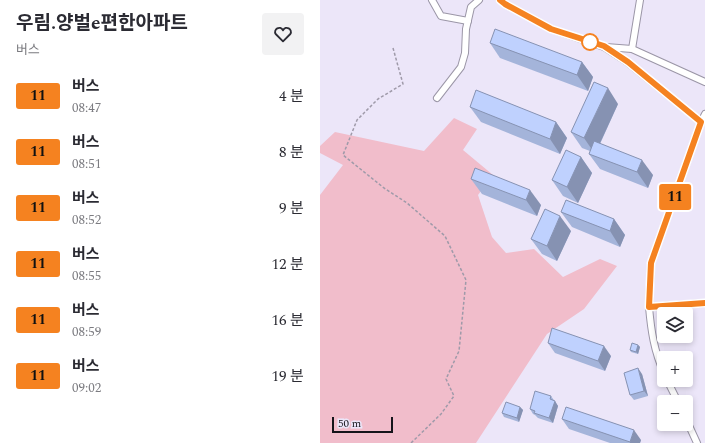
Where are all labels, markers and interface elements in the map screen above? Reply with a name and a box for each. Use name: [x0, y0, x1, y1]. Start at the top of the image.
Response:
text: 우림.양벌e편한아파트: [16, 9, 188, 38]
button: heart: [262, 13, 304, 55]
unlabelled marker: [581, 33, 599, 51]
text: 버스: [16, 40, 40, 60]
text: 버스: [72, 75, 100, 98]
text: 11: [30, 85, 46, 106]
text: 4 분: [279, 85, 304, 108]
text: 08:47: [72, 98, 101, 118]
text: 버스: [72, 131, 100, 154]
text: 11: [30, 141, 46, 162]
text: 8 분: [279, 141, 304, 164]
text: 08:51: [72, 154, 101, 174]
line badge: 11: [657, 184, 693, 210]
text: 11: [667, 186, 683, 207]
text: 버스: [72, 187, 100, 210]
text: 11: [30, 197, 46, 218]
text: 9 분: [279, 197, 304, 220]
text: 08:52: [72, 210, 101, 230]
text: 버스: [72, 243, 100, 266]
text: 11: [30, 253, 46, 274]
text: 12 분: [271, 253, 304, 276]
text: 08:55: [72, 266, 101, 286]
text: 버스: [72, 299, 100, 322]
map controls: [657, 307, 693, 431]
button: layers: [657, 307, 693, 343]
text: 11: [30, 309, 46, 330]
text: 16 분: [271, 309, 304, 332]
text: 08:59: [72, 322, 101, 342]
button: +: [657, 351, 693, 387]
text: 버스: [72, 355, 100, 378]
text: 11: [30, 365, 46, 386]
text: 19 분: [271, 365, 304, 388]
text: 09:02: [72, 378, 101, 398]
button: −: [657, 395, 693, 431]
scale bar: [332, 415, 393, 434]
text: 50 m: [338, 415, 361, 432]

